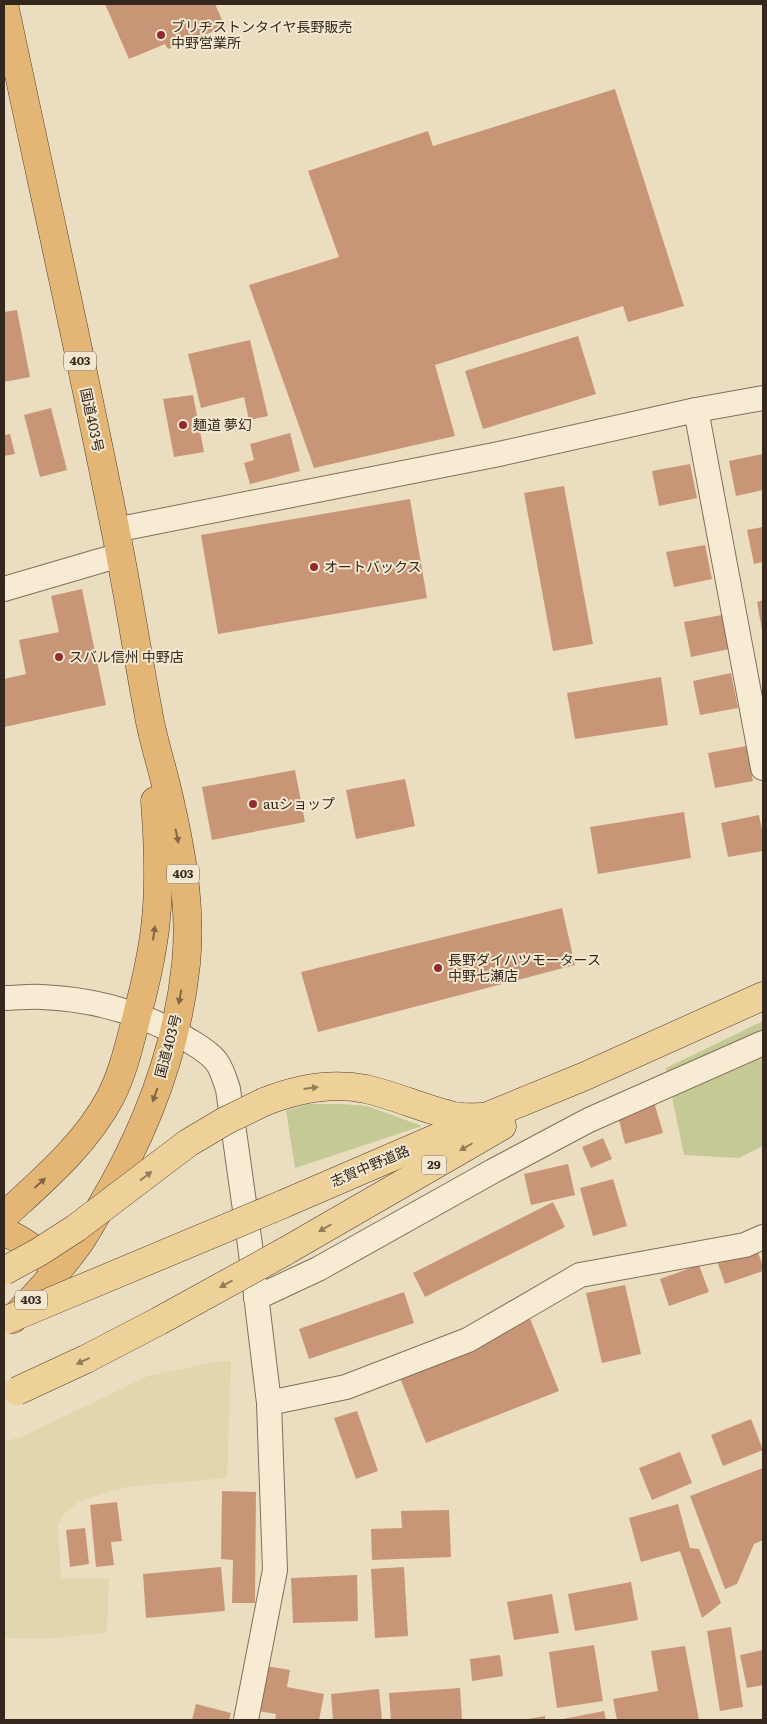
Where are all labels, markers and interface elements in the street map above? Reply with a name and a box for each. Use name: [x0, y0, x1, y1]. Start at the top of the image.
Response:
place label: ブリヂストンタイヤ長野販売 中野営業所: [171, 16, 353, 52]
marker: ブリヂストンタイヤ長野販売 中野営業所: [155, 29, 167, 41]
road number: 403: [64, 352, 96, 371]
street label: 国道403号: [76, 386, 110, 454]
place label: 麺道 夢幻: [193, 414, 252, 434]
marker: 麺道 夢幻: [177, 419, 189, 431]
place label: オートバックス: [324, 556, 422, 576]
marker: オートバックス: [308, 561, 320, 573]
place label: スバル信州 中野店: [69, 646, 184, 666]
marker: スバル信州 中野店: [53, 651, 65, 663]
place label: auショップ: [263, 793, 335, 813]
marker: auショップ: [247, 798, 259, 810]
one-way arrow: [173, 828, 181, 844]
road number: 403: [167, 864, 199, 884]
one-way arrow: [150, 925, 158, 941]
place label: 長野ダイハツモータース 中野七瀬店: [448, 949, 601, 985]
marker: 長野ダイハツモータース 中野七瀬店: [432, 962, 444, 974]
one-way arrow: [176, 989, 184, 1005]
street label: 国道403号: [149, 1012, 185, 1080]
one-way arrow: [303, 1084, 319, 1092]
one-way arrow: [151, 1088, 159, 1103]
street label: 志賀中野道路: [327, 1139, 412, 1191]
one-way arrow: [459, 1143, 472, 1152]
road number: 29: [422, 1156, 446, 1174]
one-way arrow: [139, 1171, 152, 1182]
one-way arrow: [33, 1178, 46, 1189]
one-way arrow: [318, 1224, 331, 1233]
one-way arrow: [219, 1280, 234, 1288]
road number: 403: [15, 1290, 47, 1310]
one-way arrow: [76, 1357, 90, 1365]

